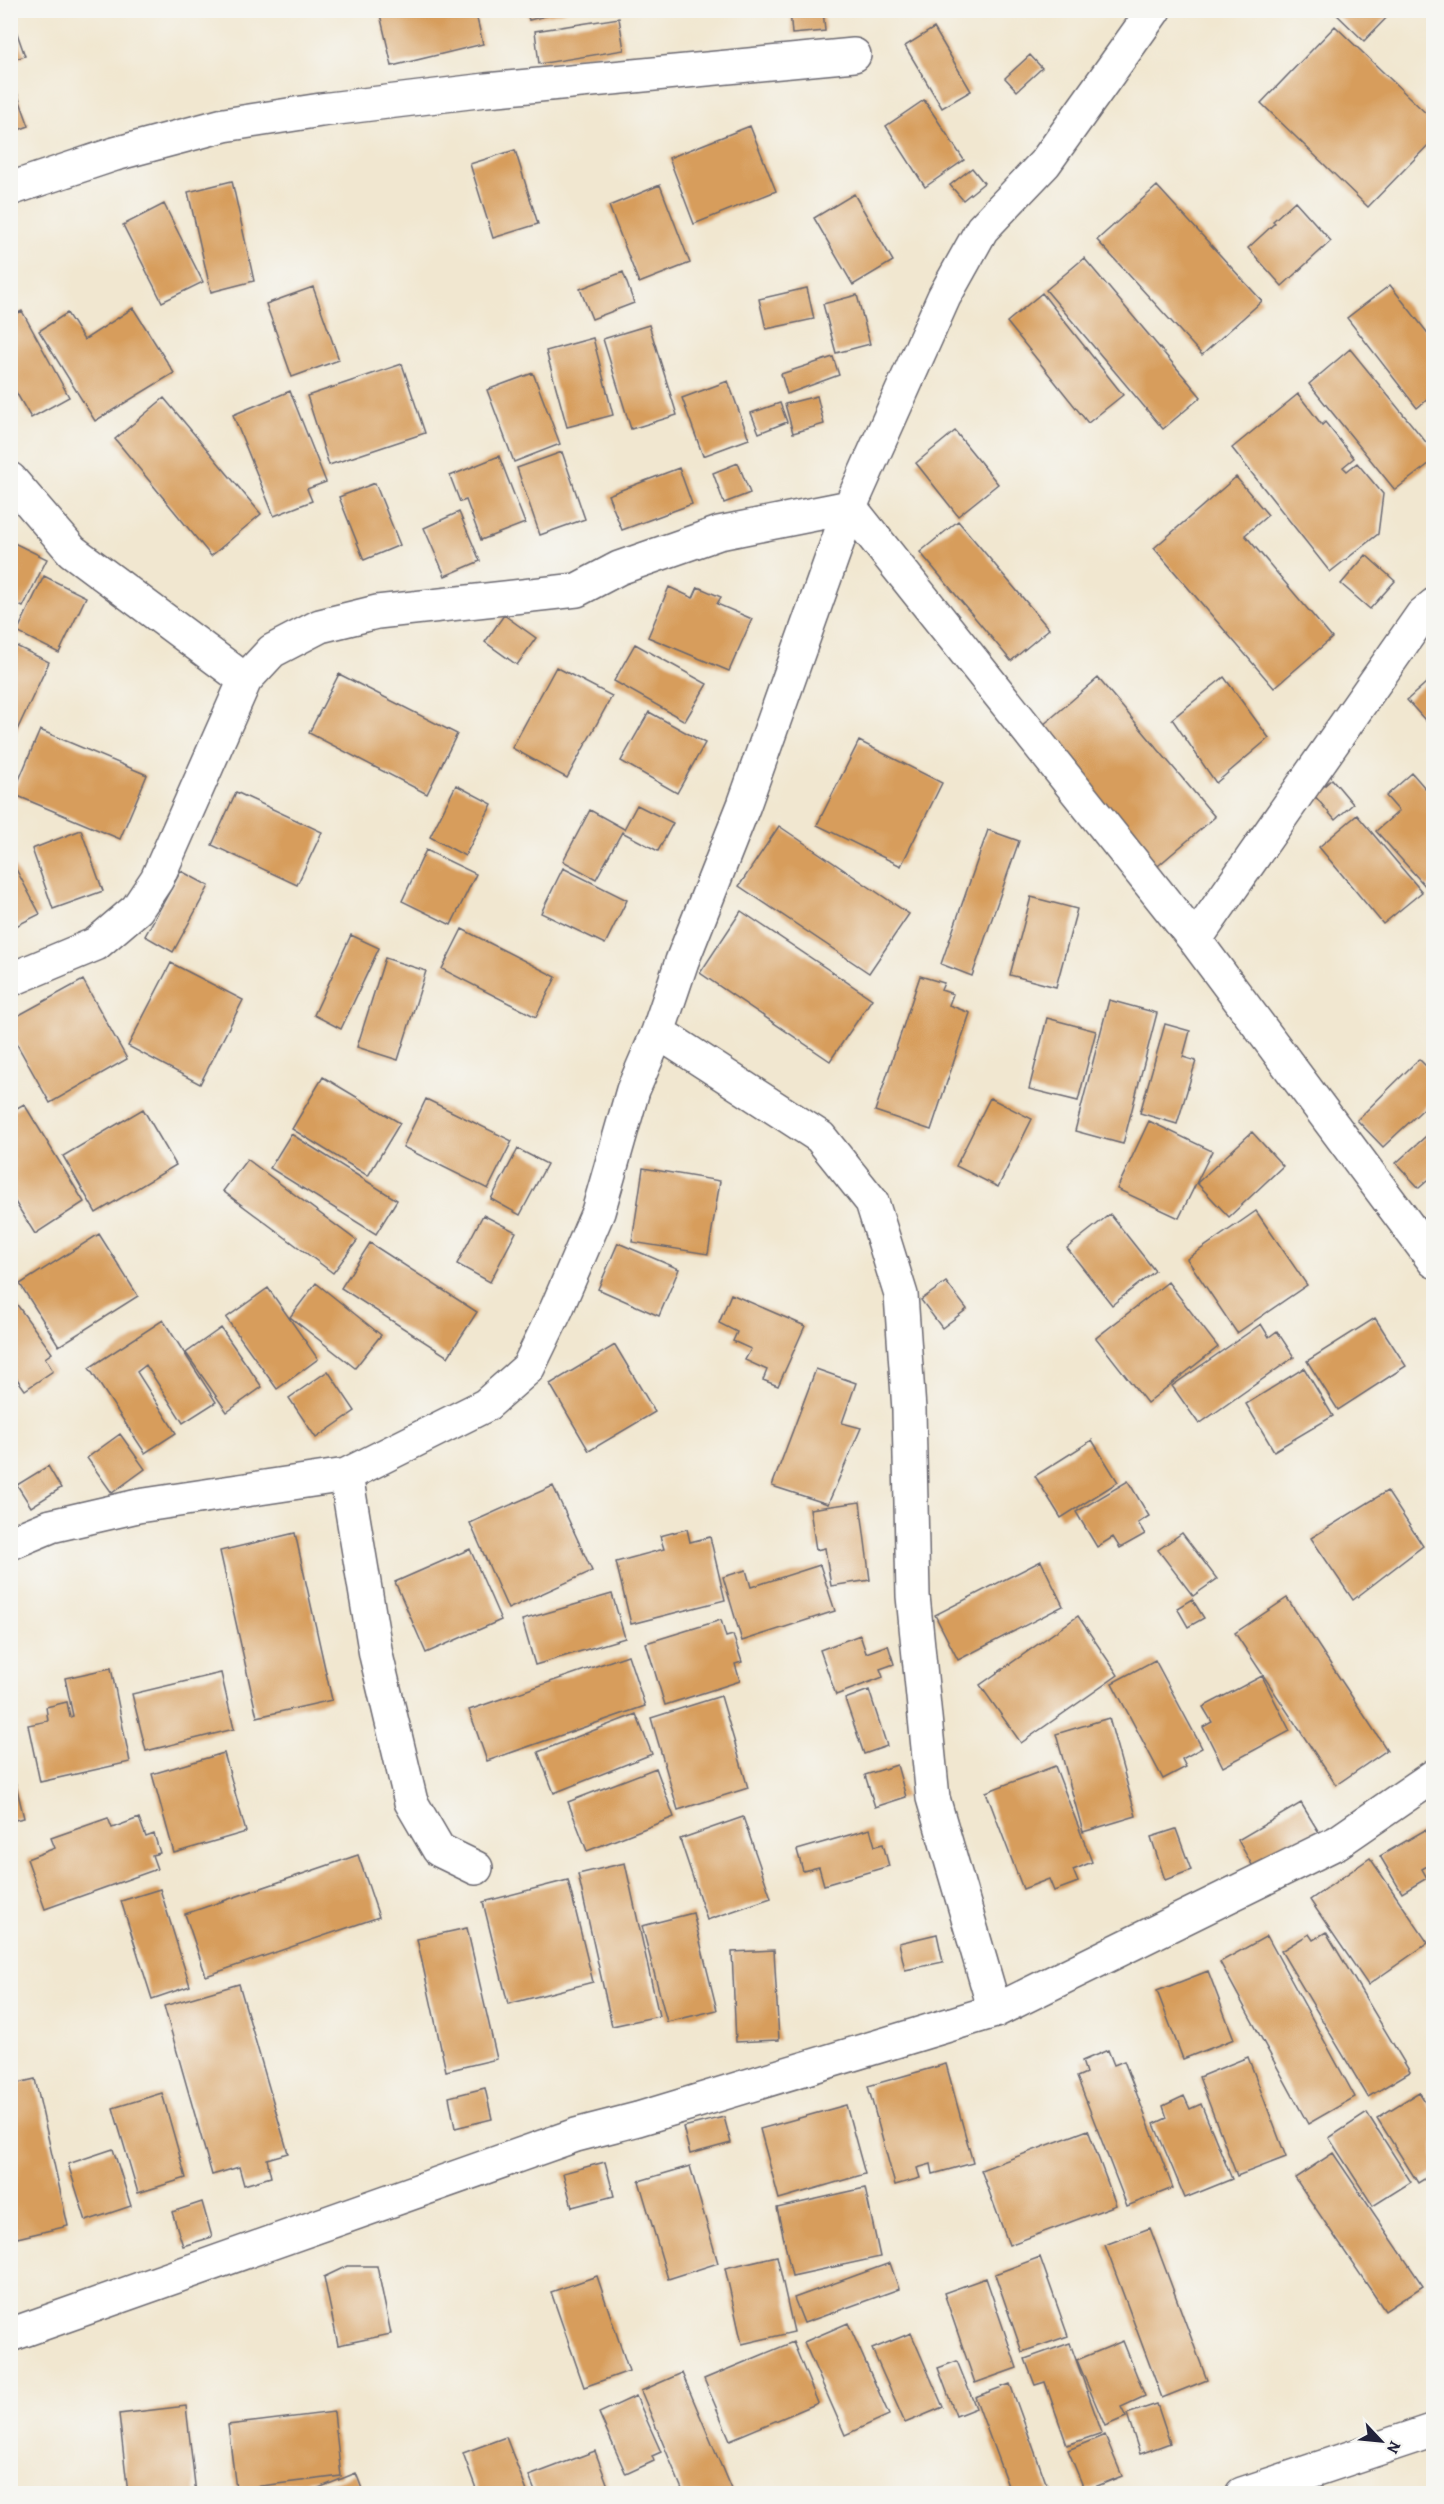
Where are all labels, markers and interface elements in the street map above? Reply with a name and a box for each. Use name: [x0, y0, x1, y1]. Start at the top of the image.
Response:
north arrow: [1351, 2411, 1411, 2471]
text: N: [1381, 2437, 1406, 2458]

